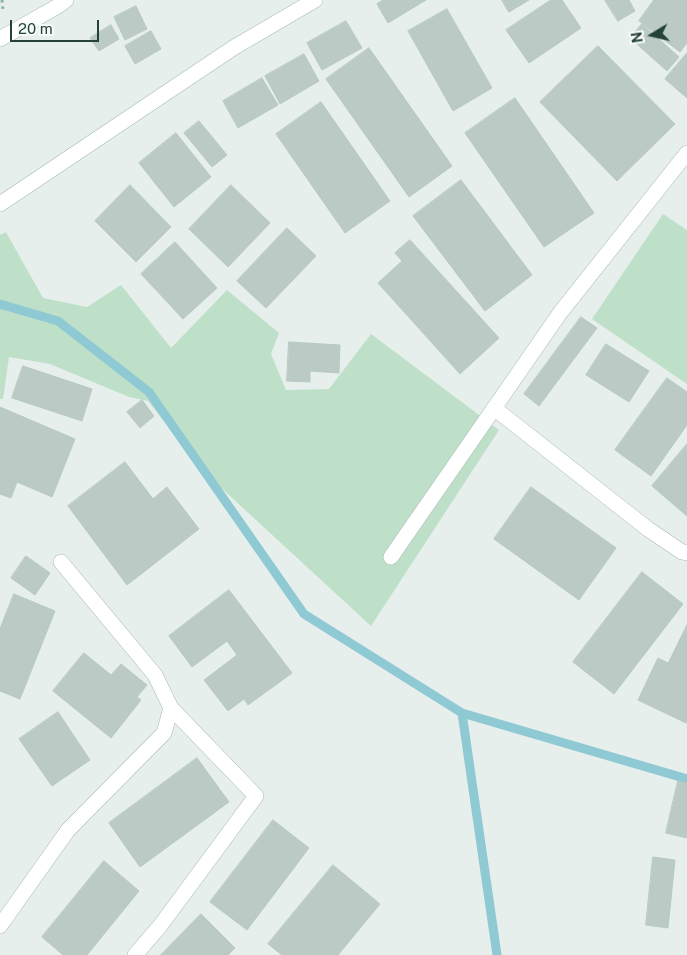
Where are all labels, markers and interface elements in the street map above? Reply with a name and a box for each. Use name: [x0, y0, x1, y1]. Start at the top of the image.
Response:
scale bar: [12, 10, 101, 42]
north arrow: [627, 10, 677, 60]
text: 20 m: [18, 20, 53, 37]
text: N: [628, 31, 646, 44]

